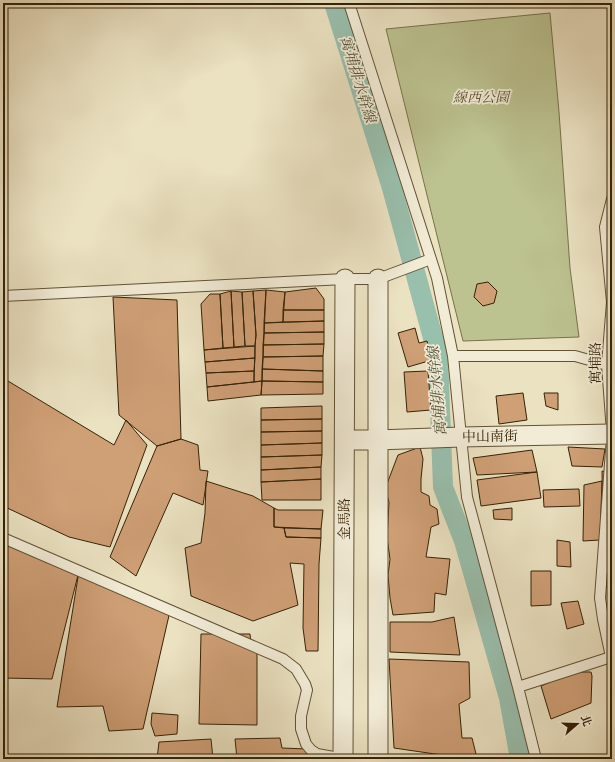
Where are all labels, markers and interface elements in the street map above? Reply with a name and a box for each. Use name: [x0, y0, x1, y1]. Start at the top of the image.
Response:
water label: 寓埔排水幹線: [333, 33, 380, 127]
park label: 線西公園: [453, 89, 511, 109]
street label: 寓埔路: [587, 342, 607, 384]
water label: 寓埔排水幹線: [424, 343, 453, 437]
street label: 中山南街: [462, 428, 518, 448]
street label: 金馬路: [336, 498, 356, 540]
north arrow: [557, 704, 597, 744]
text: 北: [576, 713, 595, 729]

